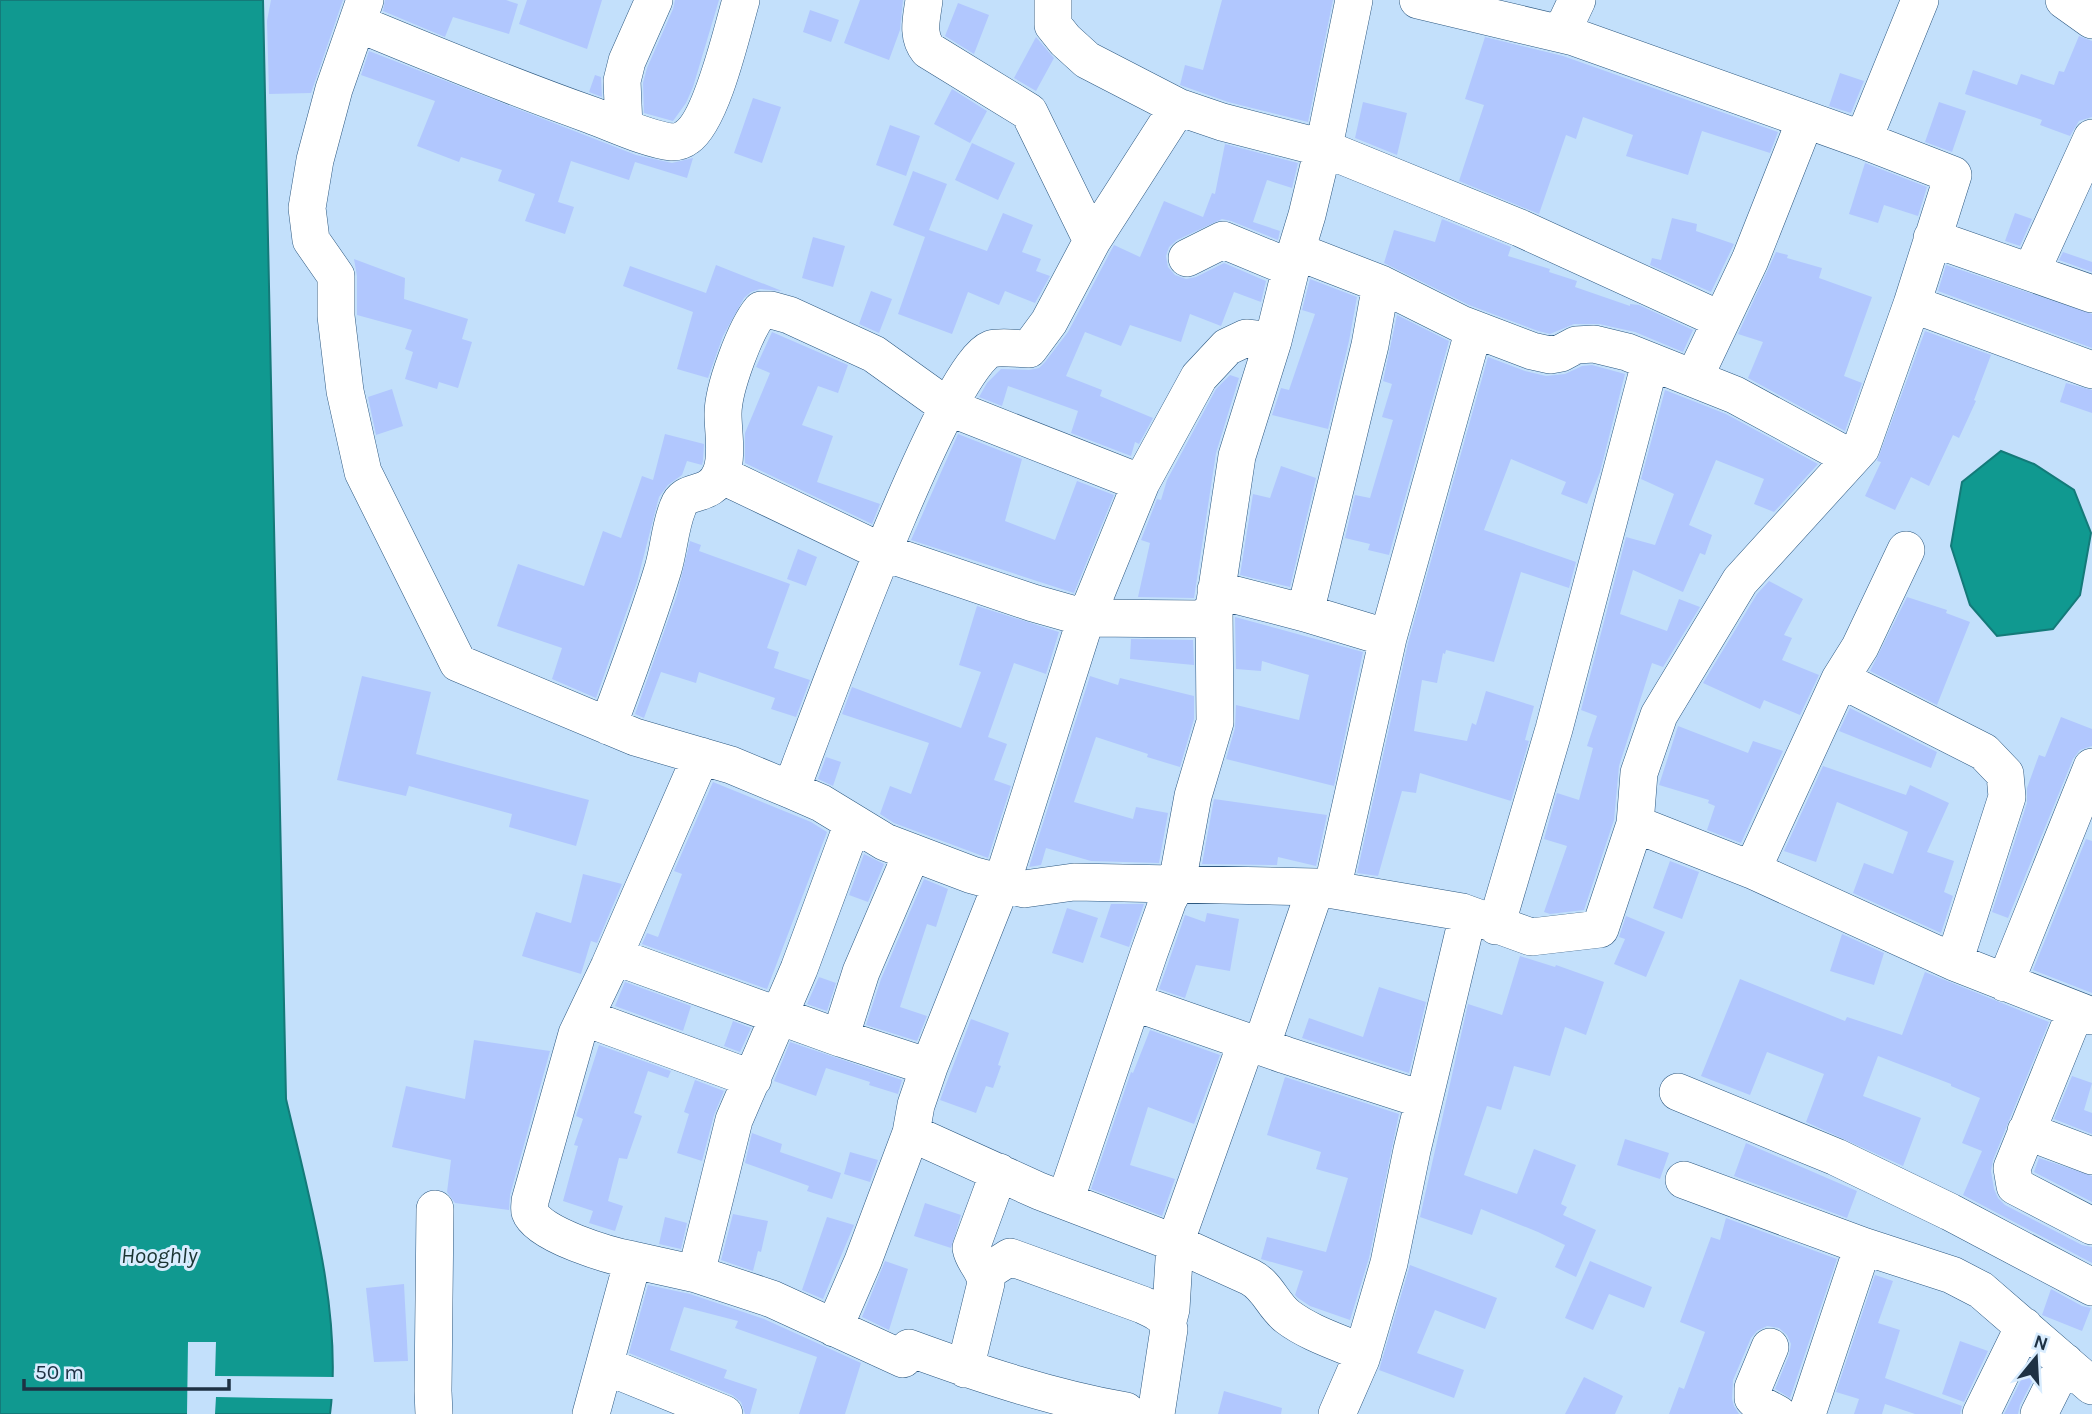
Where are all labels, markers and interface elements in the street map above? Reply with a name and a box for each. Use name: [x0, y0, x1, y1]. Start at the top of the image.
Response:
water label: Hooghly: [121, 1242, 198, 1269]
north arrow: [2001, 1323, 2071, 1393]
text: N: [2031, 1330, 2051, 1355]
scale bar: [24, 1348, 229, 1392]
text: 50 m: [35, 1360, 84, 1384]

